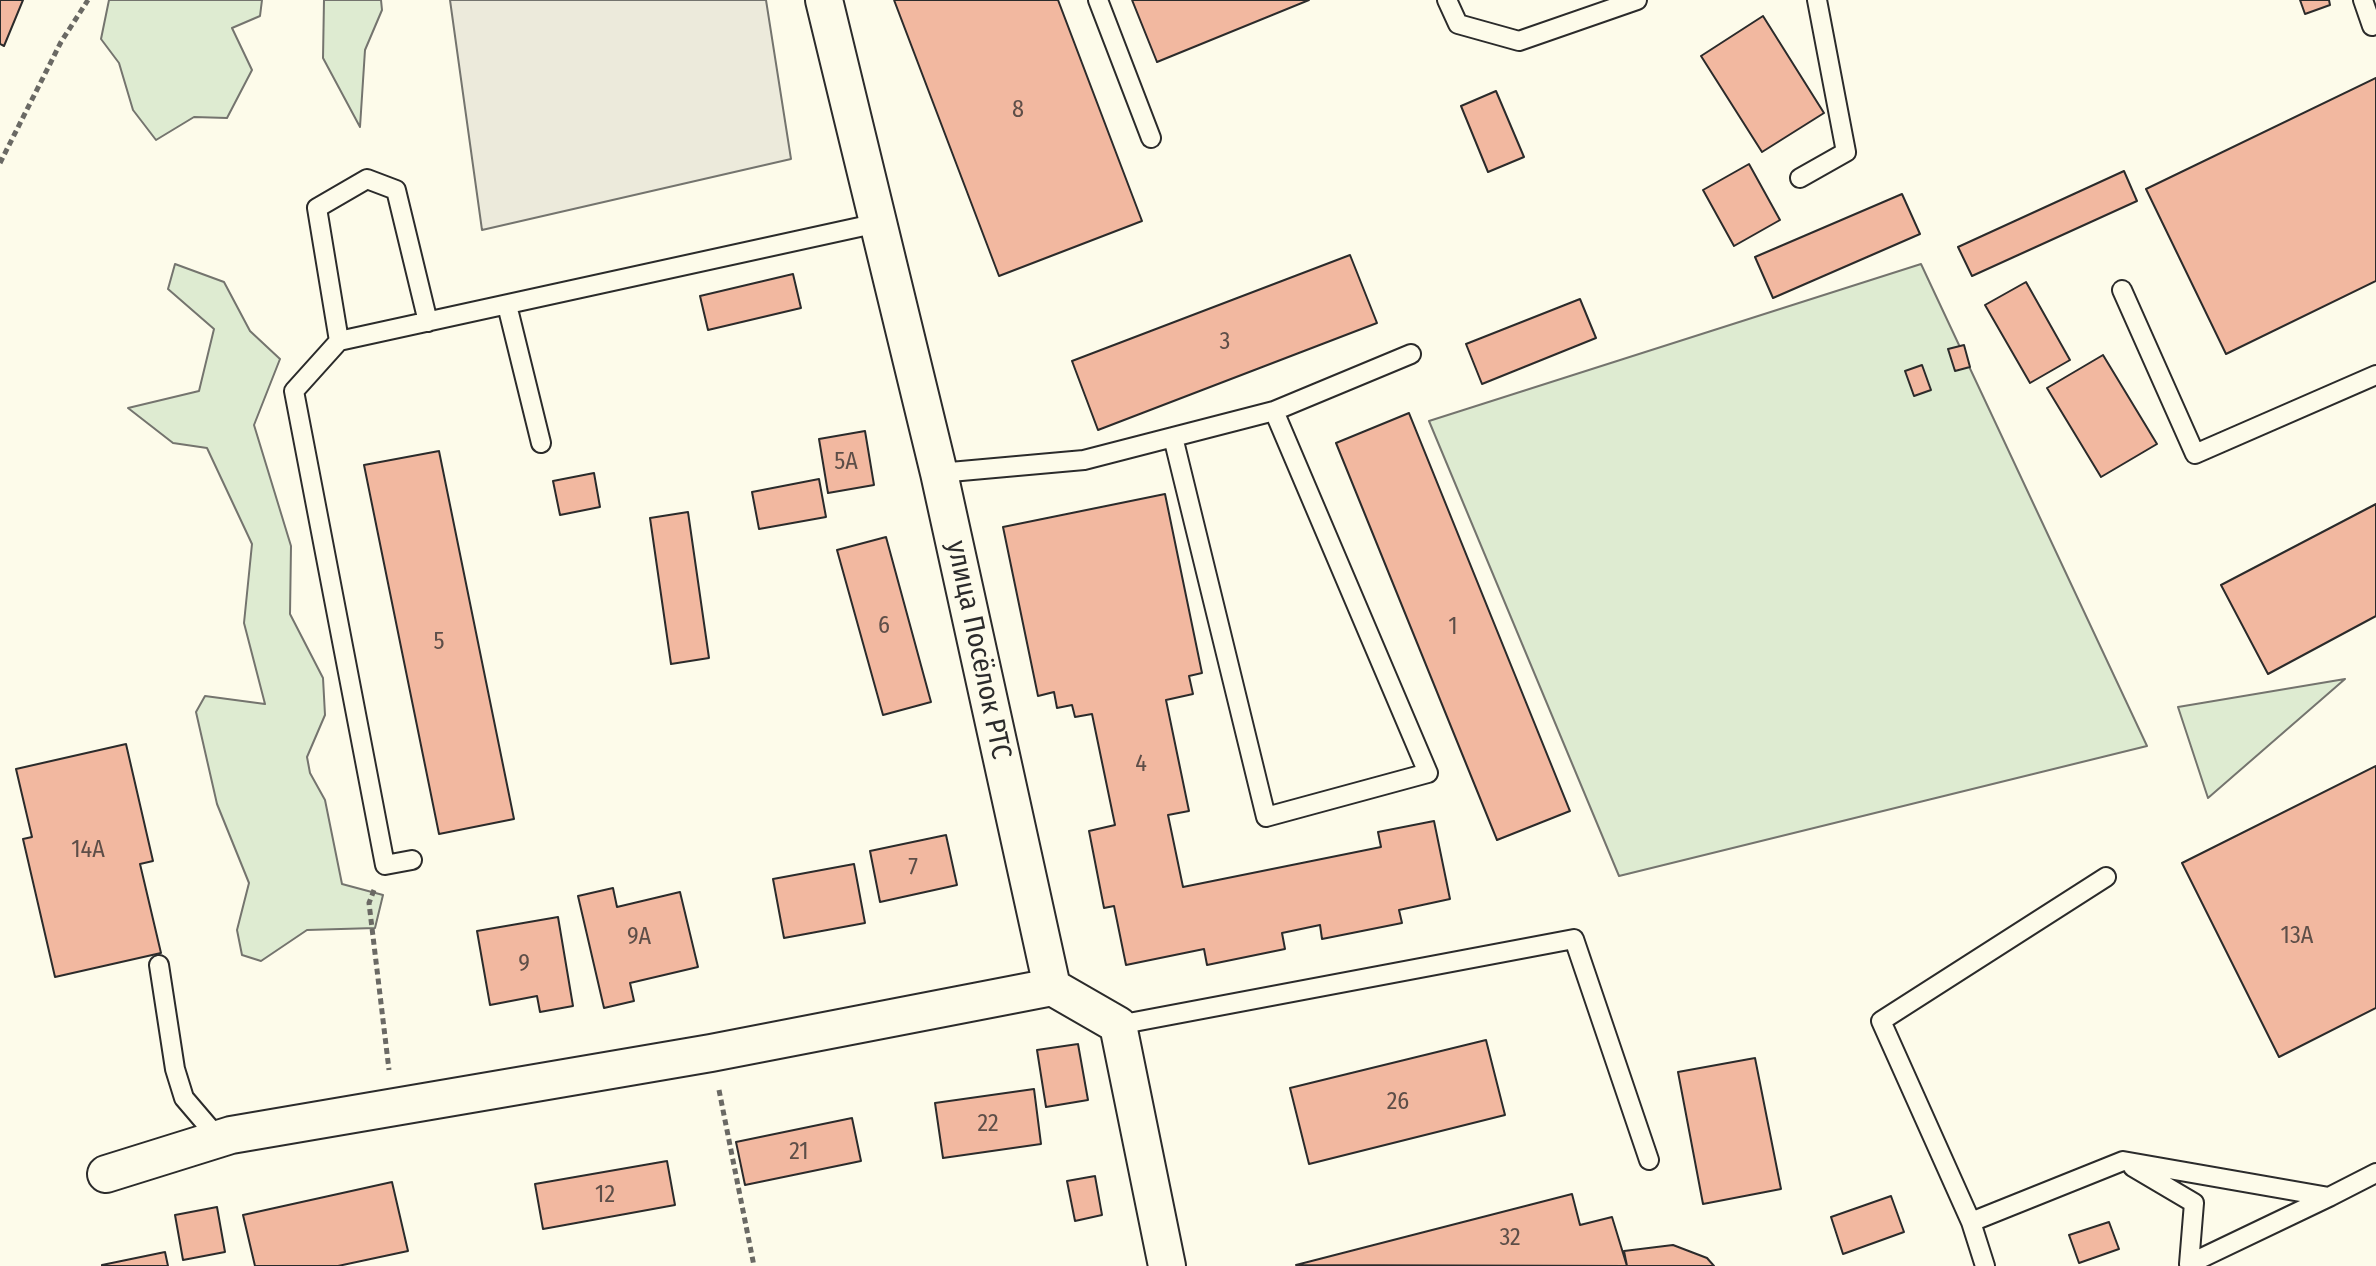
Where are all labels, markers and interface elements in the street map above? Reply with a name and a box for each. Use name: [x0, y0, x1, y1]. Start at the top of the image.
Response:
house number: 8: [1012, 96, 1024, 124]
house number: 3: [1220, 328, 1230, 356]
house number: 5А: [834, 448, 858, 476]
street label: улица Посёлок РТС: [938, 538, 1018, 762]
house number: 6: [878, 612, 890, 640]
house number: 1: [1448, 613, 1458, 641]
house number: 5: [433, 628, 445, 656]
house number: 4: [1135, 750, 1147, 778]
house number: 14А: [71, 836, 105, 864]
house number: 7: [908, 854, 918, 882]
house number: 13А: [2281, 922, 2313, 950]
house number: 9А: [627, 923, 651, 951]
house number: 9: [518, 950, 530, 978]
house number: 26: [1387, 1088, 1409, 1116]
house number: 22: [977, 1110, 999, 1138]
house number: 21: [789, 1138, 809, 1166]
house number: 12: [595, 1181, 615, 1209]
house number: 32: [1499, 1224, 1521, 1252]

